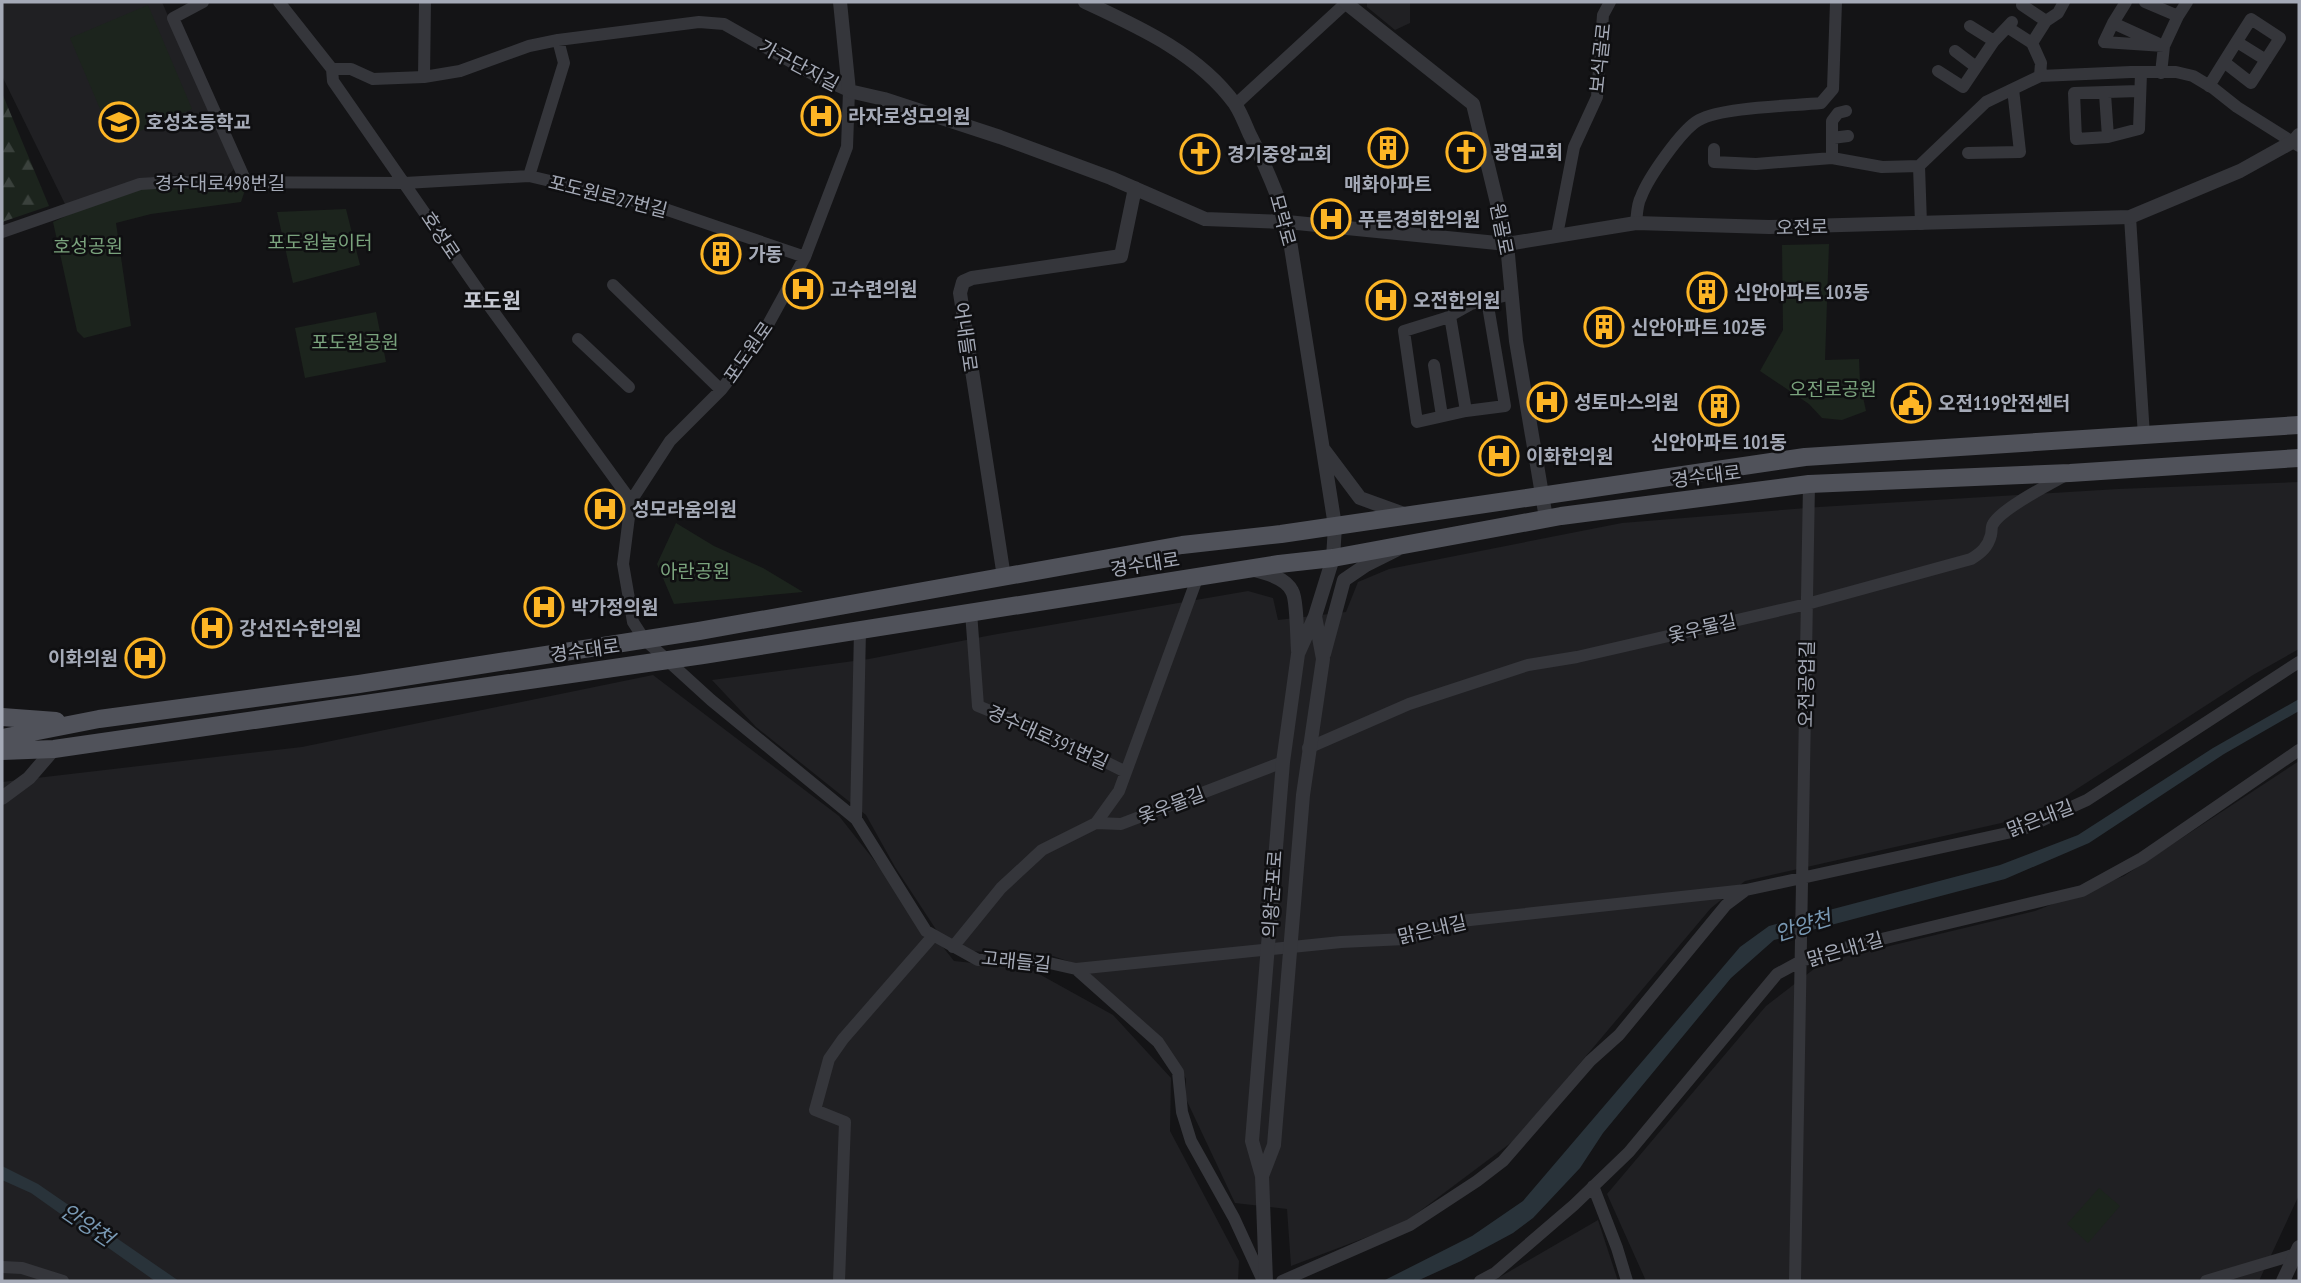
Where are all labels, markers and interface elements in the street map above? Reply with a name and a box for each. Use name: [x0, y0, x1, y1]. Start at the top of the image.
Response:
street label: 보식골로: [1584, 22, 1616, 94]
street label: 가구단지길: [755, 34, 843, 96]
hospital icon: 라자로성모의원: [800, 95, 842, 137]
school or university icon: 호성초등학교: [98, 101, 140, 143]
place label: 라자로성모의원: [848, 104, 970, 128]
place label: 호성초등학교: [146, 110, 251, 134]
building icon: 매화아파트: [1367, 127, 1409, 169]
church icon: 광염교회: [1445, 131, 1487, 173]
church icon: 경기중앙교회: [1179, 133, 1221, 175]
place label: 광염교회: [1493, 140, 1563, 164]
place label: 경기중앙교회: [1227, 142, 1332, 166]
street label: 포도원로27번길: [546, 170, 670, 222]
street label: 경수대로498번길: [155, 171, 285, 195]
place label: 매화아파트: [1344, 172, 1432, 196]
street label: 모락로: [1265, 192, 1301, 248]
hospital icon: 푸른경희한의원: [1310, 198, 1352, 240]
street label: 원골로: [1485, 201, 1519, 257]
street label: 호성로: [416, 207, 466, 263]
place label: 푸른경희한의원: [1358, 207, 1480, 231]
street label: 오전로: [1776, 215, 1828, 239]
park label: 포도원놀이터: [268, 230, 372, 254]
building icon: 가동: [700, 233, 742, 275]
park label: 호성공원: [53, 234, 123, 258]
place label: 가동: [748, 242, 783, 266]
hospital icon: 고수련의원: [782, 268, 824, 310]
building icon: 신안아파트 103동: [1686, 271, 1728, 313]
place label: 고수련의원: [830, 277, 917, 301]
hospital icon: 오전한의원: [1365, 279, 1407, 321]
place label: 신안아파트 103동: [1734, 280, 1870, 304]
district label: 포도원: [463, 287, 521, 314]
place label: 오전한의원: [1413, 288, 1500, 312]
street label: 어내들로: [949, 301, 983, 373]
building icon: 신안아파트 102동: [1583, 306, 1625, 348]
place label: 신안아파트 102동: [1631, 315, 1767, 339]
street label: 포도원로: [718, 316, 778, 388]
park label: 포도원공원: [311, 330, 399, 354]
park label: 오전로공원: [1789, 377, 1877, 401]
hospital icon: 성토마스의원: [1526, 381, 1568, 423]
public building icon: 오전119안전센터: [1890, 382, 1932, 424]
building icon: 신안아파트 101동: [1698, 385, 1740, 427]
place label: 성토마스의원: [1574, 390, 1679, 414]
place label: 오전119안전센터: [1938, 391, 2070, 415]
place label: 신안아파트 101동: [1651, 430, 1787, 454]
hospital icon: 이화한의원: [1478, 435, 1520, 477]
place label: 이화한의원: [1526, 444, 1613, 468]
street label: 경수대로: [1670, 460, 1742, 492]
hospital icon: 성모라움의원: [584, 488, 626, 530]
place label: 성모라움의원: [632, 497, 737, 521]
street label: 경수대로: [1109, 547, 1181, 581]
park label: 아란공원: [660, 559, 730, 583]
hospital icon: 박가정의원: [523, 586, 565, 628]
place label: 박가정의원: [571, 595, 658, 619]
hospital icon: 강선진수한의원: [191, 607, 233, 649]
street label: 옻우물길: [1665, 608, 1739, 648]
place label: 강선진수한의원: [239, 616, 361, 640]
street label: 경수대로: [549, 633, 621, 667]
hospital icon: 이화의원: [124, 637, 166, 679]
street label: 오전공업길: [1793, 640, 1819, 728]
place label: 이화의원: [48, 646, 118, 670]
street label: 경수대로391번길: [983, 699, 1113, 775]
street label: 옻우물길: [1134, 781, 1208, 829]
street label: 맑은내길: [2003, 794, 2077, 842]
street label: 의왕군포로: [1257, 850, 1287, 938]
water label: 안양천: [1771, 903, 1837, 947]
street label: 맑은내길: [1395, 909, 1469, 949]
street label: 맑은내1길: [1804, 927, 1886, 971]
street label: 고래들길: [980, 945, 1052, 977]
water label: 안양천: [56, 1197, 121, 1253]

